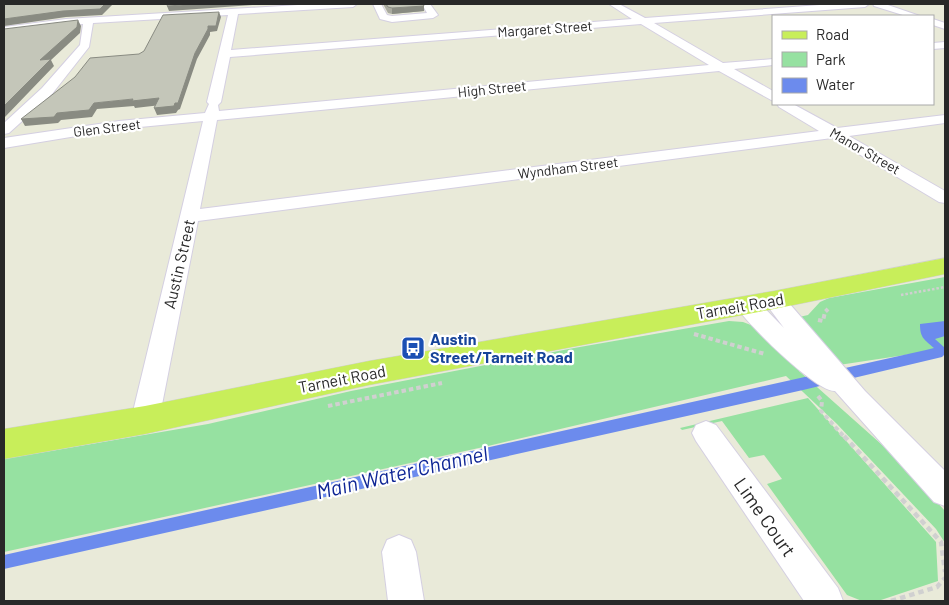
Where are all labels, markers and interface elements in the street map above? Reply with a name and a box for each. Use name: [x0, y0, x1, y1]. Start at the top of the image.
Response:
legend: [772, 15, 934, 105]
street label: Margaret Street: [497, 17, 593, 40]
text: Road: [816, 25, 849, 43]
text: Park: [816, 50, 846, 68]
text: Water: [816, 75, 855, 93]
street label: High Street: [457, 76, 527, 101]
street label: Glen Street: [72, 115, 142, 140]
street label: Manor Street: [827, 124, 903, 178]
street label: Wyndham Street: [517, 153, 619, 182]
street label: Austin Street: [159, 217, 198, 311]
street label: Tarneit Road: [695, 288, 785, 323]
place label: Austin Street/Tarneit Road: [430, 329, 573, 366]
bus stop icon: Austin Street/Tarneit Road: [400, 335, 426, 361]
street label: Tarneit Road: [297, 361, 387, 396]
water label: Main Water Channel: [313, 440, 490, 503]
street label: Lime Court: [730, 473, 801, 561]

